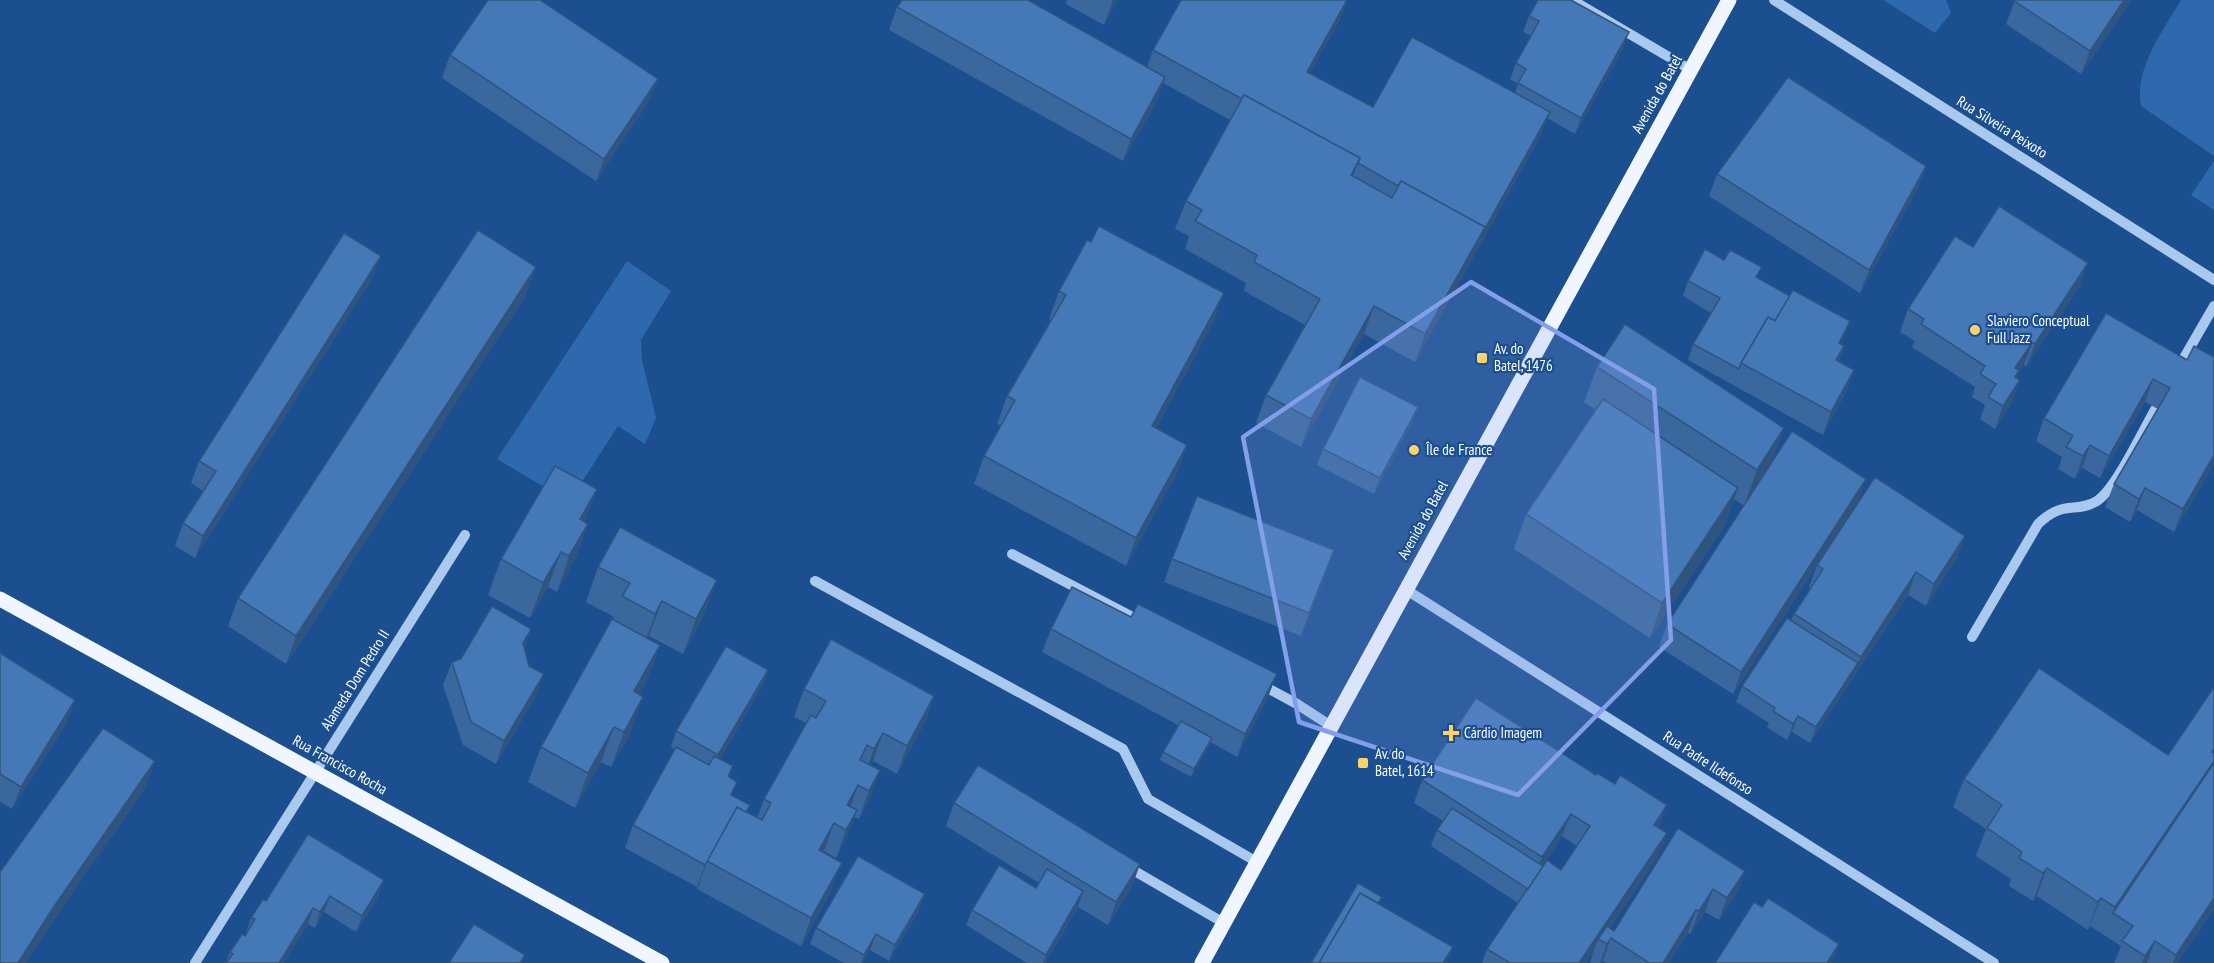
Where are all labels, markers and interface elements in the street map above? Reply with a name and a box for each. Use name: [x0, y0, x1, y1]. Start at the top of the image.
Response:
street label: Avenida do Batel: [1627, 51, 1686, 136]
street label: Rua Silveira Peixoto: [1953, 91, 2051, 162]
place label: Slaviero Conceptual Full Jazz: [1987, 311, 2090, 347]
marker: Slaviero Conceptual Full Jazz: [1968, 323, 1982, 337]
place label: Av. do Batel, 1476: [1494, 339, 1553, 375]
marker: Av. do Batel, 1476: [1475, 351, 1489, 365]
place label: Île de France: [1425, 440, 1492, 459]
marker: Île de France: [1407, 443, 1421, 457]
street label: Avenida do Batel: [1393, 477, 1452, 562]
street label: Alameda Dom Pedro II: [316, 626, 393, 734]
place label: Cárdio Imagem: [1464, 723, 1542, 742]
marker: Cárdio Imagem: [1442, 724, 1460, 742]
street label: Rua Padre Ildefonso: [1660, 726, 1757, 799]
street label: Rua Francisco Rocha: [290, 731, 391, 798]
place label: Av. do Batel, 1614: [1375, 744, 1434, 780]
marker: Av. do Batel, 1614: [1356, 756, 1370, 770]

